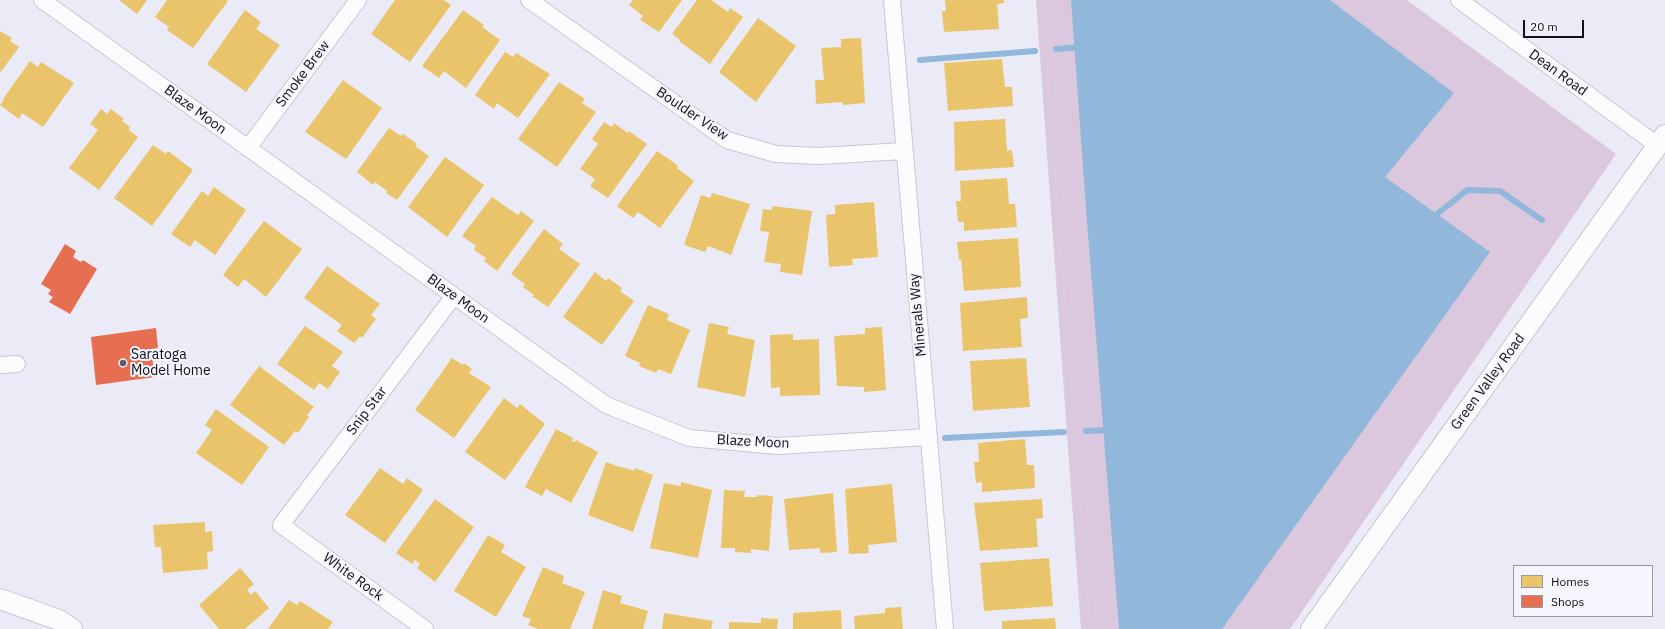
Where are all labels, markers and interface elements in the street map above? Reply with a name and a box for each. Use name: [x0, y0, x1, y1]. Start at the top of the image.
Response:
scale bar: [1525, 12, 1586, 38]
text: 20 m: [1530, 19, 1558, 34]
street label: Smoke Brew: [273, 37, 333, 111]
street label: Dean Road: [1526, 46, 1590, 100]
street label: Blaze Moon: [161, 82, 229, 138]
street label: Boulder View: [653, 84, 731, 144]
street label: Blaze Moon: [424, 271, 492, 327]
street label: Minerals Way: [906, 273, 930, 357]
street label: Green Valley Road: [1448, 331, 1528, 433]
place label: Saratoga Model Home: [131, 347, 211, 380]
marker: Saratoga Model Home: [118, 358, 128, 368]
street label: Snip Star: [343, 383, 391, 439]
street label: Blaze Moon: [716, 432, 790, 452]
street label: White Rock: [319, 549, 387, 605]
legend: [1513, 565, 1653, 617]
text: Homes: [1551, 574, 1589, 589]
text: Shops: [1551, 594, 1584, 609]

